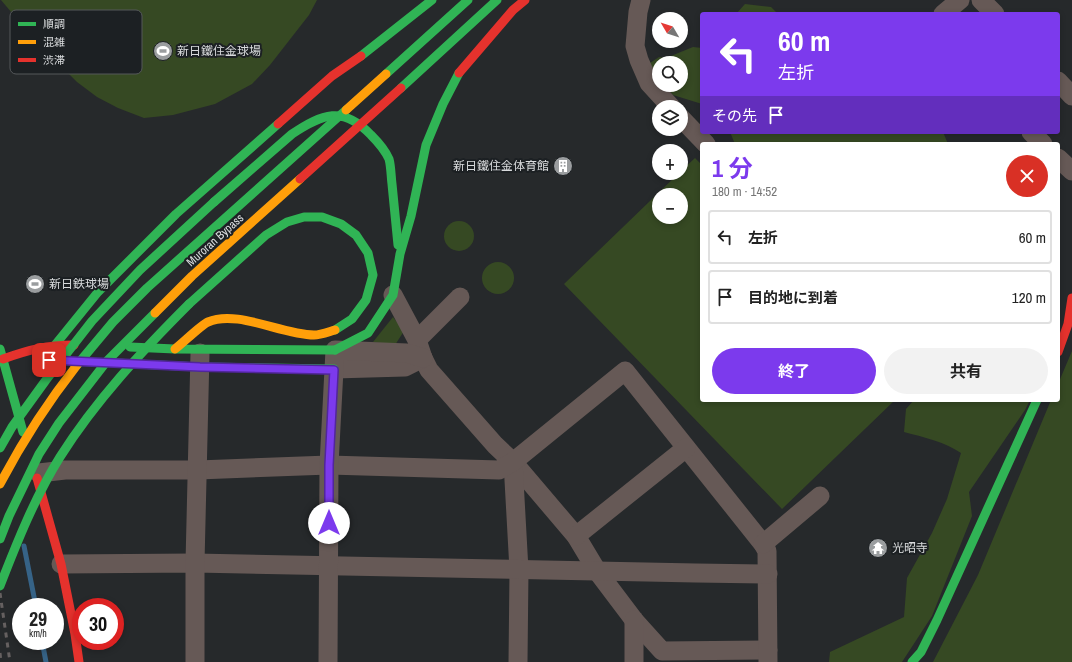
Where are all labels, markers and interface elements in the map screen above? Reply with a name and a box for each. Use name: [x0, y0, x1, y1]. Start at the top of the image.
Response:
legend: [10, 10, 142, 74]
north arrow: [652, 12, 688, 48]
map controls: [652, 12, 688, 224]
text: 順調: [43, 17, 65, 31]
text: 60 m: [778, 22, 830, 60]
icon: left: [712, 28, 764, 80]
text: 混雑: [43, 35, 65, 49]
sports icon: 新日鐵住金球場: [152, 40, 174, 62]
place label: 新日鐵住金球場: [177, 43, 261, 59]
text: 渋滞: [43, 53, 65, 67]
button: search: [652, 56, 688, 92]
text: 左折: [778, 60, 814, 85]
button: layers: [652, 100, 688, 136]
icon: arrive: [765, 104, 787, 126]
text: その先: [712, 105, 757, 126]
button: +: [652, 144, 688, 180]
text: 1 分: [712, 152, 752, 184]
building icon: 新日鐵住金体育館: [552, 155, 574, 177]
button: close: [1006, 155, 1048, 197]
place label: 新日鐵住金体育館: [453, 158, 549, 174]
text: 180 m · 14:52: [712, 183, 777, 200]
button: −: [652, 188, 688, 224]
street label: Muroran Bypass: [183, 210, 247, 270]
icon: left: [714, 226, 736, 248]
text: 左折: [748, 227, 778, 248]
text: 60 m: [1019, 227, 1046, 248]
sports icon: 新日鉄球場: [24, 273, 46, 295]
place label: 新日鉄球場: [49, 276, 109, 292]
icon: arrive: [714, 286, 736, 308]
text: 目的地に到着: [748, 287, 838, 308]
text: 120 m: [1012, 287, 1046, 308]
pin: [32, 343, 66, 377]
button: 終了: [712, 348, 876, 394]
button: 共有: [884, 348, 1048, 394]
icon: arrive: [38, 349, 60, 371]
position arrow: [308, 502, 350, 544]
temple icon: 光昭寺: [867, 537, 889, 559]
place label: 光昭寺: [892, 540, 928, 556]
speed limit sign: 30: [72, 598, 124, 650]
text: 29: [29, 605, 47, 632]
text: km/h: [29, 627, 47, 640]

